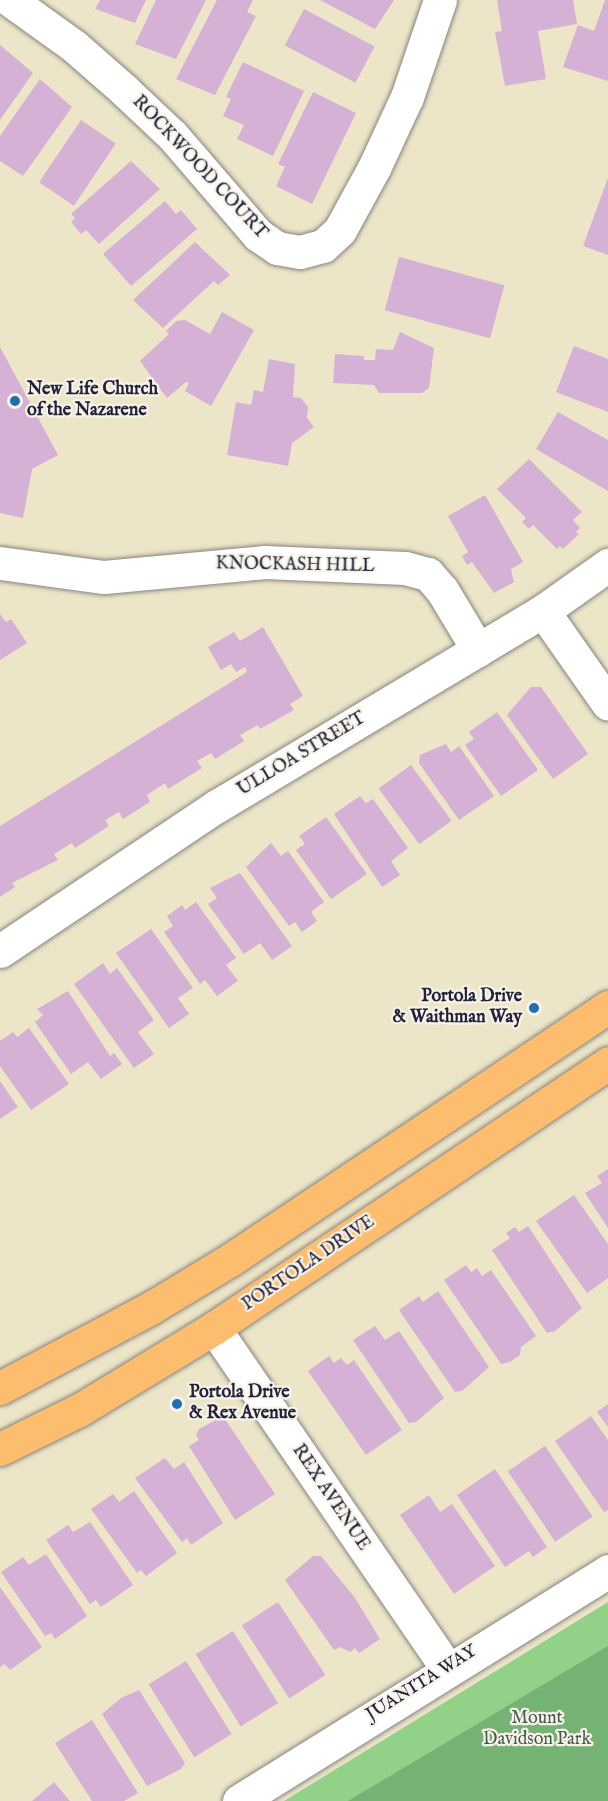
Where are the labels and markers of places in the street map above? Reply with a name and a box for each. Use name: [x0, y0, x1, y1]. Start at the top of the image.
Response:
place label: New Life Church of the Nazarene: [27, 380, 158, 422]
marker: New Life Church of the Nazarene: [8, 394, 22, 408]
place label: Portola Drive & Waithman Way: [393, 987, 522, 1030]
marker: Portola Drive & Waithman Way: [527, 1001, 541, 1015]
place label: Portola Drive & Rex Avenue: [189, 1383, 296, 1426]
marker: Portola Drive & Rex Avenue: [170, 1397, 184, 1411]

